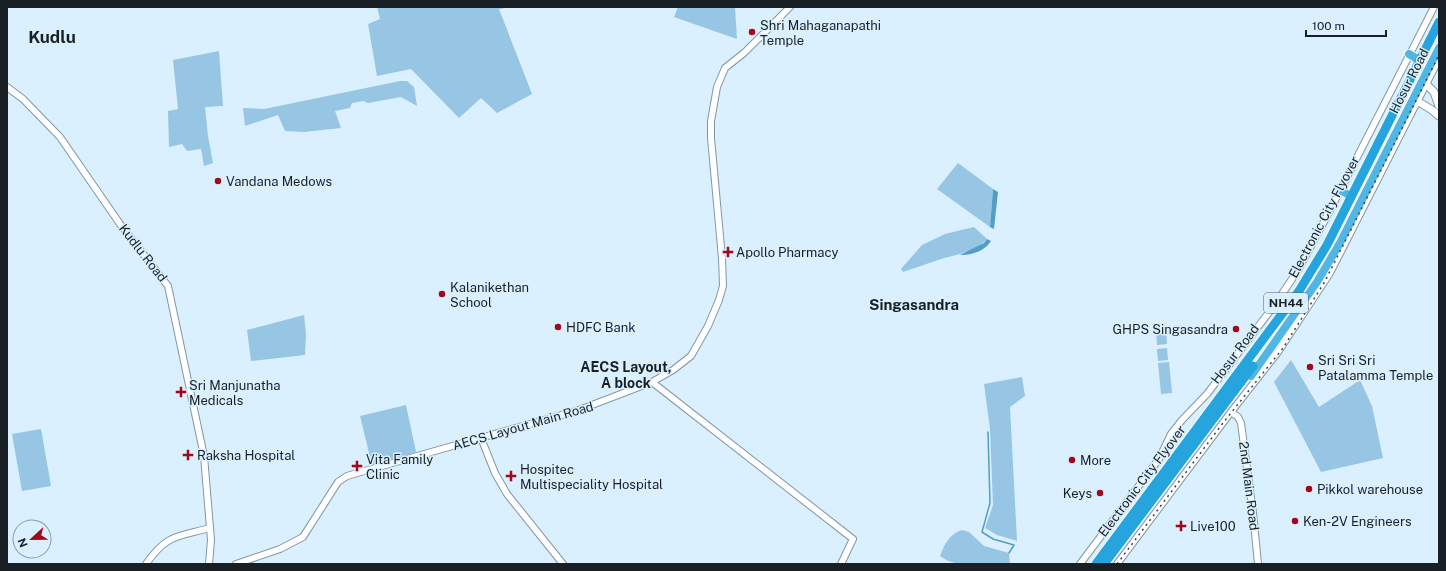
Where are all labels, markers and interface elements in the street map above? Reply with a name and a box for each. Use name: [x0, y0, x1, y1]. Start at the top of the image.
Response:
scale bar: [1306, 12, 1386, 38]
place label: Shri Mahaganapathi Temple: [760, 18, 881, 48]
text: 100 m: [1312, 19, 1345, 33]
district label: Kudlu: [28, 27, 76, 47]
marker: Shri Mahaganapathi Temple: [747, 27, 757, 37]
street label: Hosur Road: [1386, 46, 1432, 116]
street label: Electronic City Flyover: [1286, 154, 1362, 280]
place label: Vandana Medows: [226, 174, 332, 189]
marker: Vandana Medows: [213, 176, 223, 186]
street label: Kudlu Road: [116, 221, 170, 285]
place label: Apollo Pharmacy: [736, 245, 839, 260]
marker: Apollo Pharmacy: [723, 247, 733, 257]
place label: Kalanikethan School: [450, 280, 529, 310]
marker: Kalanikethan School: [437, 289, 447, 299]
road number: NH44: [1264, 293, 1308, 313]
district label: Singasandra: [869, 296, 959, 313]
place label: HDFC Bank: [566, 320, 636, 335]
street label: Hosur Road: [1208, 321, 1262, 387]
marker: HDFC Bank: [553, 322, 563, 332]
place label: GHPS Singasandra: [1113, 322, 1228, 337]
marker: GHPS Singasandra: [1231, 324, 1241, 334]
place label: Sri Sri Sri Patalamma Temple: [1318, 353, 1433, 383]
district label: AECS Layout, A block: [580, 359, 672, 391]
marker: Sri Sri Sri Patalamma Temple: [1305, 362, 1315, 372]
place label: Sri Manjunatha Medicals: [189, 378, 280, 408]
marker: Sri Manjunatha Medicals: [176, 387, 186, 397]
street label: AECS Layout Main Road: [451, 399, 595, 453]
street label: Electronic City Flyover: [1095, 422, 1189, 540]
street label: 2nd Main Road: [1236, 441, 1262, 531]
place label: Raksha Hospital: [197, 448, 295, 463]
marker: Raksha Hospital: [182, 449, 194, 461]
place label: Vita Family Clinic: [366, 452, 433, 482]
place label: More: [1080, 453, 1111, 468]
marker: More: [1067, 455, 1077, 465]
marker: Vita Family Clinic: [351, 460, 363, 472]
place label: Hospitec Multispeciality Hospital: [520, 462, 663, 492]
marker: Hospitec Multispeciality Hospital: [505, 470, 517, 482]
place label: Pikkol warehouse: [1317, 482, 1423, 497]
marker: Pikkol warehouse: [1304, 484, 1314, 494]
place label: Keys: [1063, 486, 1092, 501]
marker: Keys: [1095, 488, 1105, 498]
place label: Ken-2V Engineers: [1303, 514, 1412, 529]
marker: Ken-2V Engineers: [1290, 516, 1300, 526]
north arrow: [12, 519, 52, 559]
place label: Live100: [1190, 519, 1236, 534]
marker: Live100: [1175, 520, 1187, 532]
text: N: [16, 537, 30, 549]

